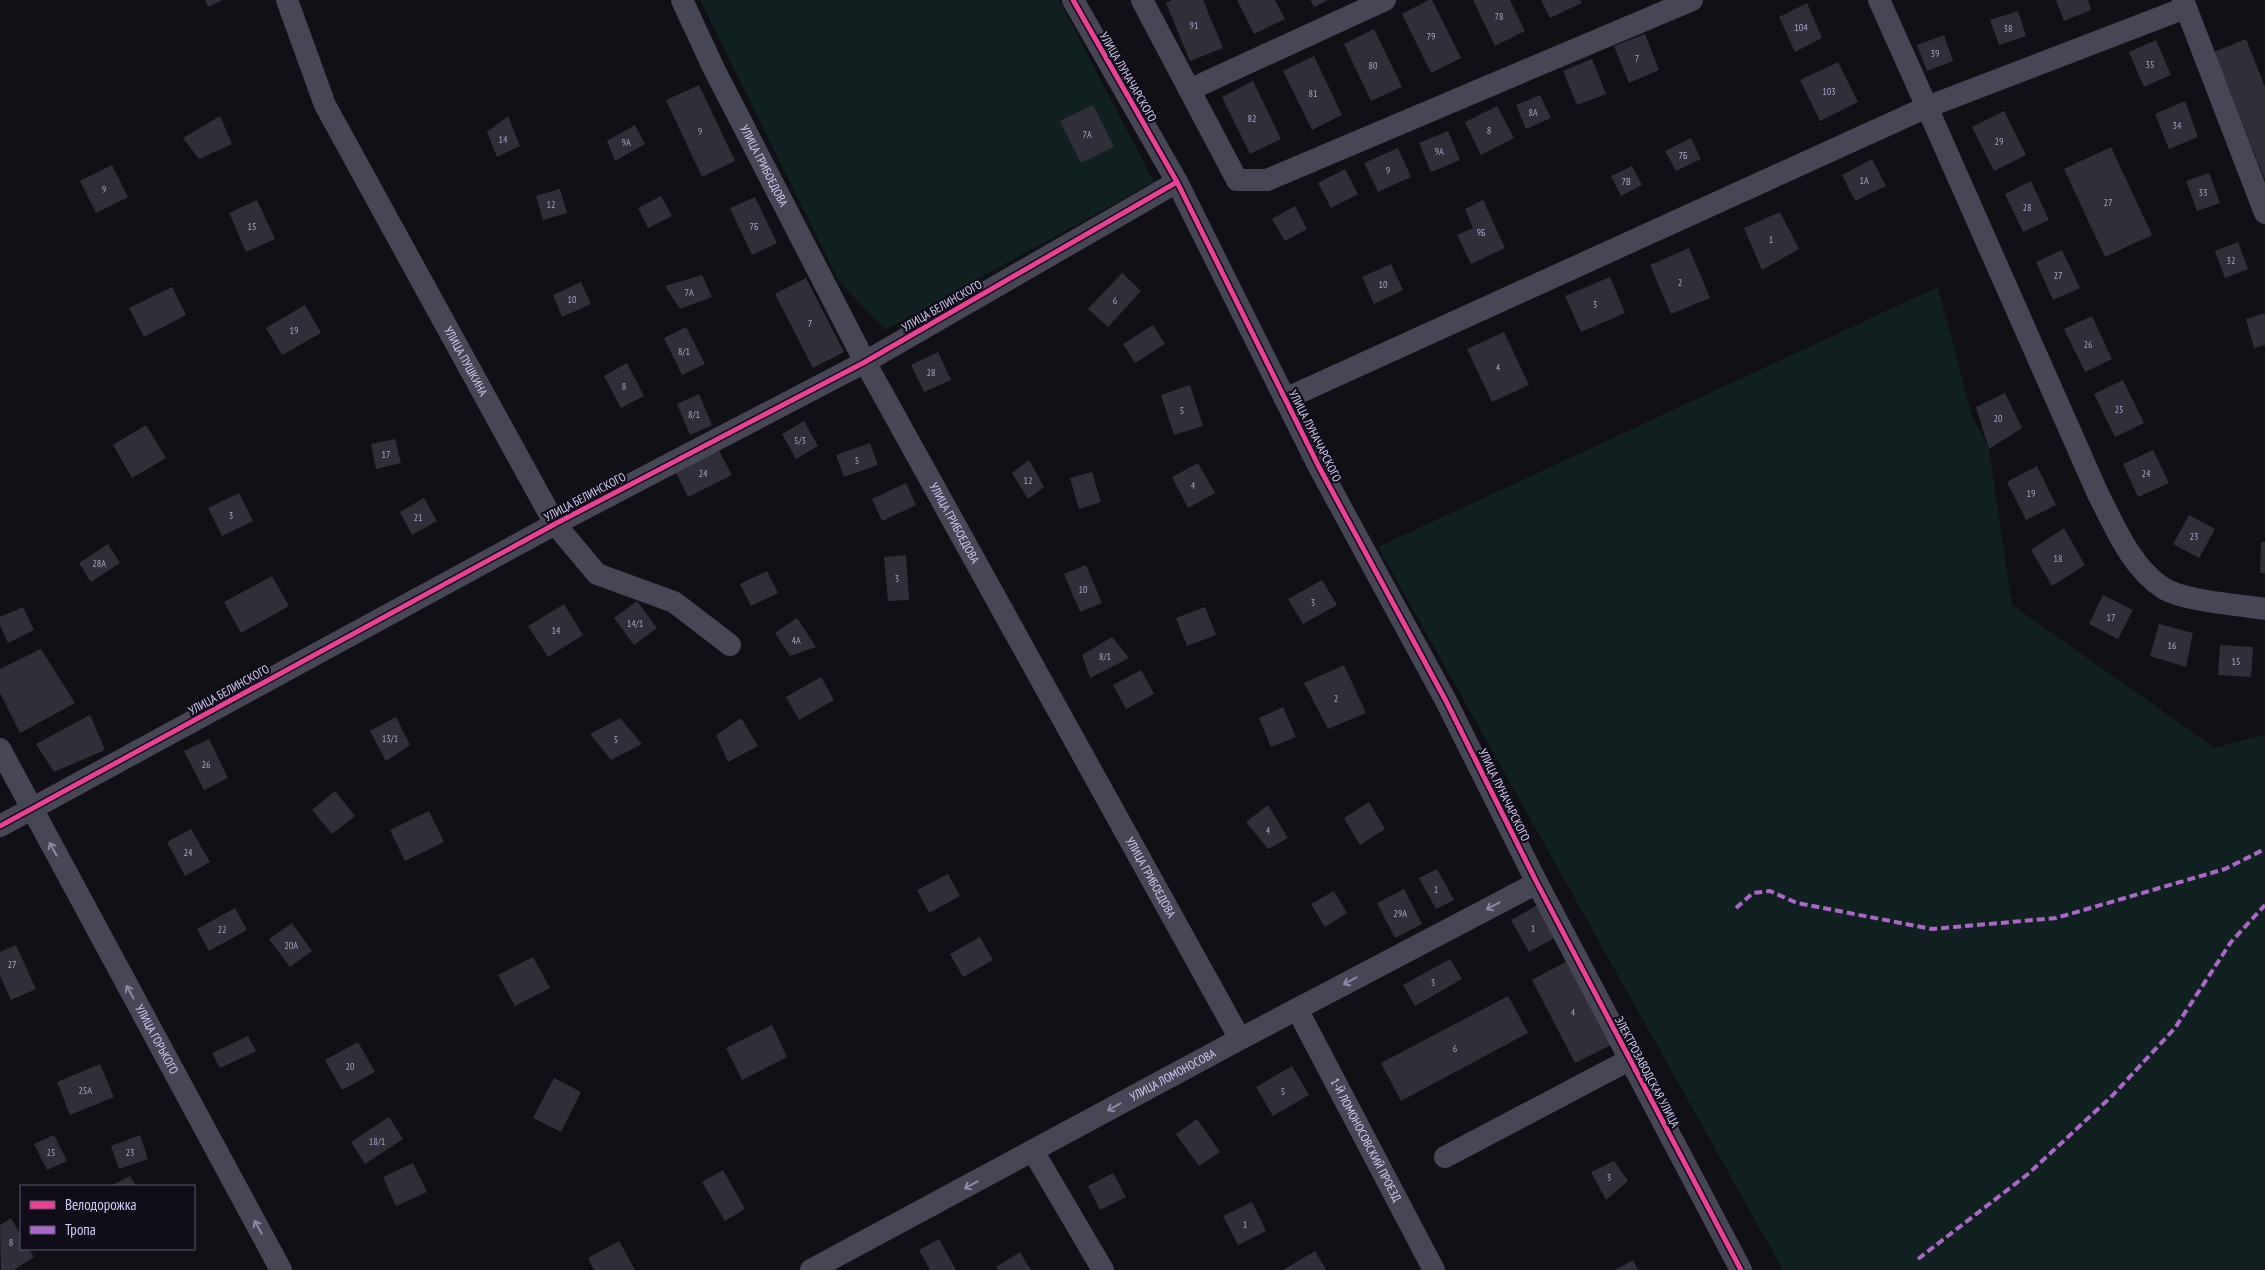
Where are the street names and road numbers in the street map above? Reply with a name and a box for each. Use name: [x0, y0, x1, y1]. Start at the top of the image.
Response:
street label: УЛИЦА ЛУНАЧАРСКОГО: [1097, 29, 1160, 125]
street label: УЛИЦА ГРИБОЕДОВА: [737, 122, 792, 209]
street label: УЛИЦА БЕЛИНСКОГО: [899, 276, 985, 335]
street label: УЛИЦА ПУШКИНА: [441, 324, 491, 399]
street label: УЛИЦА ЛУНАЧАРСКОГО: [1286, 387, 1345, 485]
street label: УЛИЦА БЕЛИНСКОГО: [541, 469, 628, 524]
street label: УЛИЦА ГРИБОЕДОВА: [926, 480, 983, 566]
street label: УЛИЦА БЕЛИНСКОГО: [186, 661, 272, 718]
street label: УЛИЦА ЛУНАЧАРСКОГО: [1476, 746, 1533, 844]
street label: УЛИЦА ГРИБОЕДОВА: [1123, 834, 1179, 920]
street label: УЛИЦА ГОРЬКОГО: [132, 1002, 182, 1077]
street label: ЭЛЕКТРОЗАВОДСКАЯ УЛИЦА: [1612, 1014, 1683, 1130]
street label: УЛИЦА ЛОМОНОСОВА: [1127, 1045, 1218, 1104]
street label: 1-Й ЛОМОНОСОВСКИЙ ПРОЕЗД: [1328, 1075, 1405, 1205]

